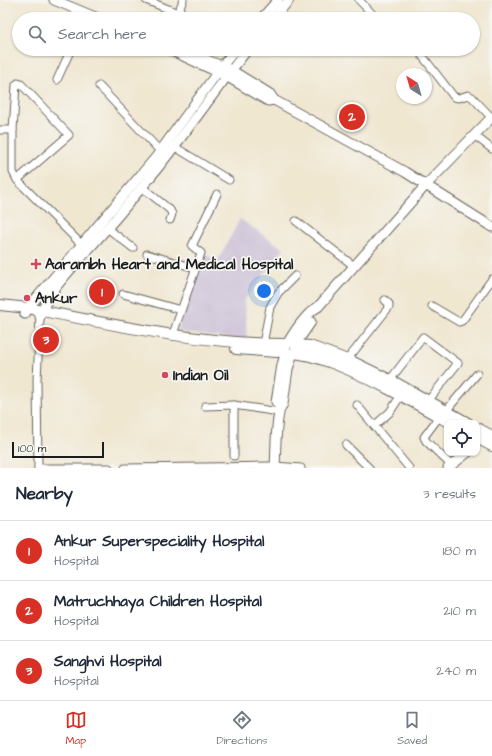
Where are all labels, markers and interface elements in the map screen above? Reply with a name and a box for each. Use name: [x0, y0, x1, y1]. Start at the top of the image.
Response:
search box: [12, 12, 480, 56]
icon: search: [26, 23, 48, 45]
text: Search here: [58, 24, 147, 45]
north arrow: [396, 68, 432, 104]
pin: 2: [339, 102, 365, 132]
place label: Aarambh Heart and Medical Hospital: [45, 254, 294, 275]
marker: Aarambh Heart and Medical Hospital: [30, 258, 42, 270]
pin: 1: [89, 277, 115, 307]
your location: [254, 281, 274, 301]
place label: Ankur: [35, 288, 78, 309]
marker: Ankur: [22, 293, 32, 303]
pin: 3: [33, 325, 59, 355]
place label: Indian Oil: [173, 365, 229, 386]
marker: Indian Oil: [160, 370, 170, 380]
map controls: [444, 420, 480, 456]
button: locate: [444, 420, 480, 456]
scale bar: [12, 440, 104, 459]
text: 100 m: [18, 441, 46, 456]
text: Nearby: [16, 482, 73, 506]
text: 3 results: [423, 485, 476, 503]
text: Ankur Superspeciality Hospital: [54, 531, 264, 552]
text: 1: [28, 542, 30, 560]
text: 180 m: [442, 542, 476, 560]
text: Hospital: [54, 552, 99, 570]
text: Matruchhaya Children Hospital: [54, 591, 262, 612]
text: 2: [25, 602, 33, 620]
text: 210 m: [443, 602, 476, 620]
text: Hospital: [54, 612, 99, 630]
text: Sanghvi Hospital: [54, 651, 162, 672]
text: 3: [26, 662, 32, 680]
text: 240 m: [436, 662, 476, 680]
text: Hospital: [54, 672, 99, 690]
tab: Map: [65, 709, 87, 748]
tab: Directions: [216, 709, 268, 748]
tab: Saved: [397, 709, 427, 748]

